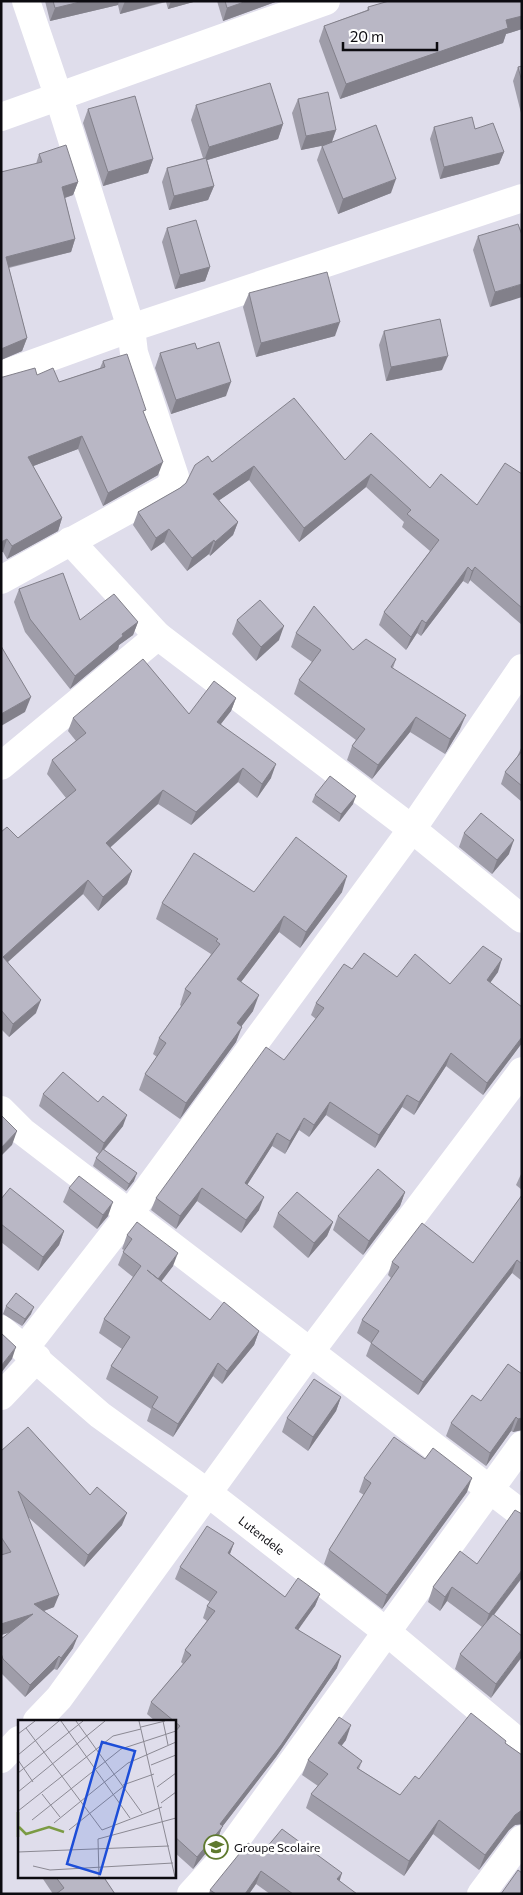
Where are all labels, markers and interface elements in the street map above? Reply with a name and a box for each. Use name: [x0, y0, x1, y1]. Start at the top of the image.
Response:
scale bar: [343, 20, 437, 52]
text: 20 m: [350, 27, 384, 45]
street label: Lutendele: [236, 1513, 288, 1557]
inset map: [18, 1720, 175, 1878]
school or university icon: Groupe Scolaire: [203, 1834, 229, 1860]
place label: Groupe Scolaire: [234, 1840, 320, 1854]

